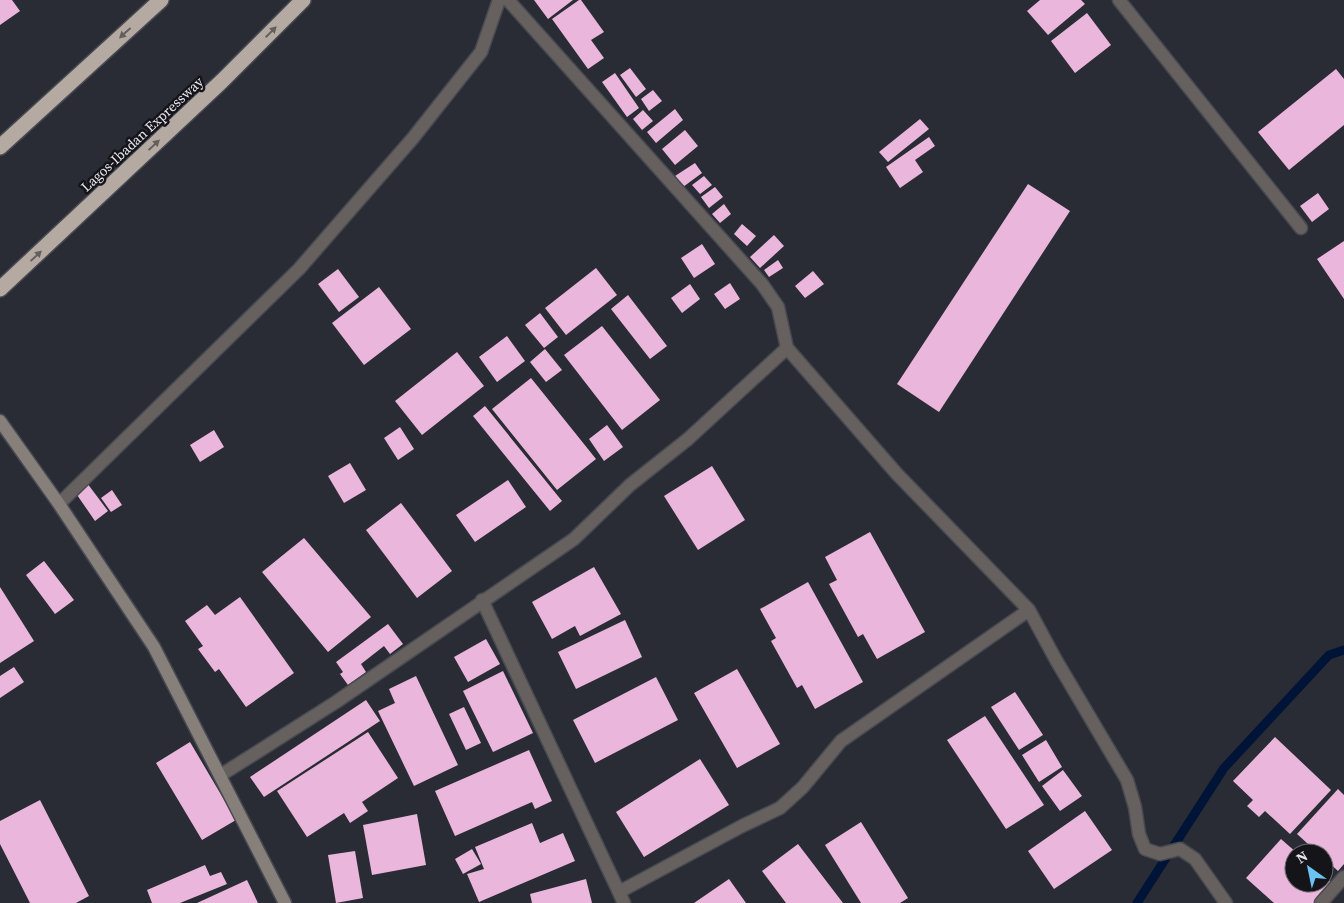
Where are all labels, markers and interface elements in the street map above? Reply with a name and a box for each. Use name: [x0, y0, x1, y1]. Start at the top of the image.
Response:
one-way arrow: [265, 26, 277, 38]
one-way arrow: [119, 27, 131, 39]
street label: Lagos-Ibadan Expressway: [76, 71, 208, 196]
one-way arrow: [148, 139, 160, 151]
one-way arrow: [29, 250, 41, 262]
north arrow: [1284, 843, 1334, 893]
text: N: [1292, 846, 1312, 868]

